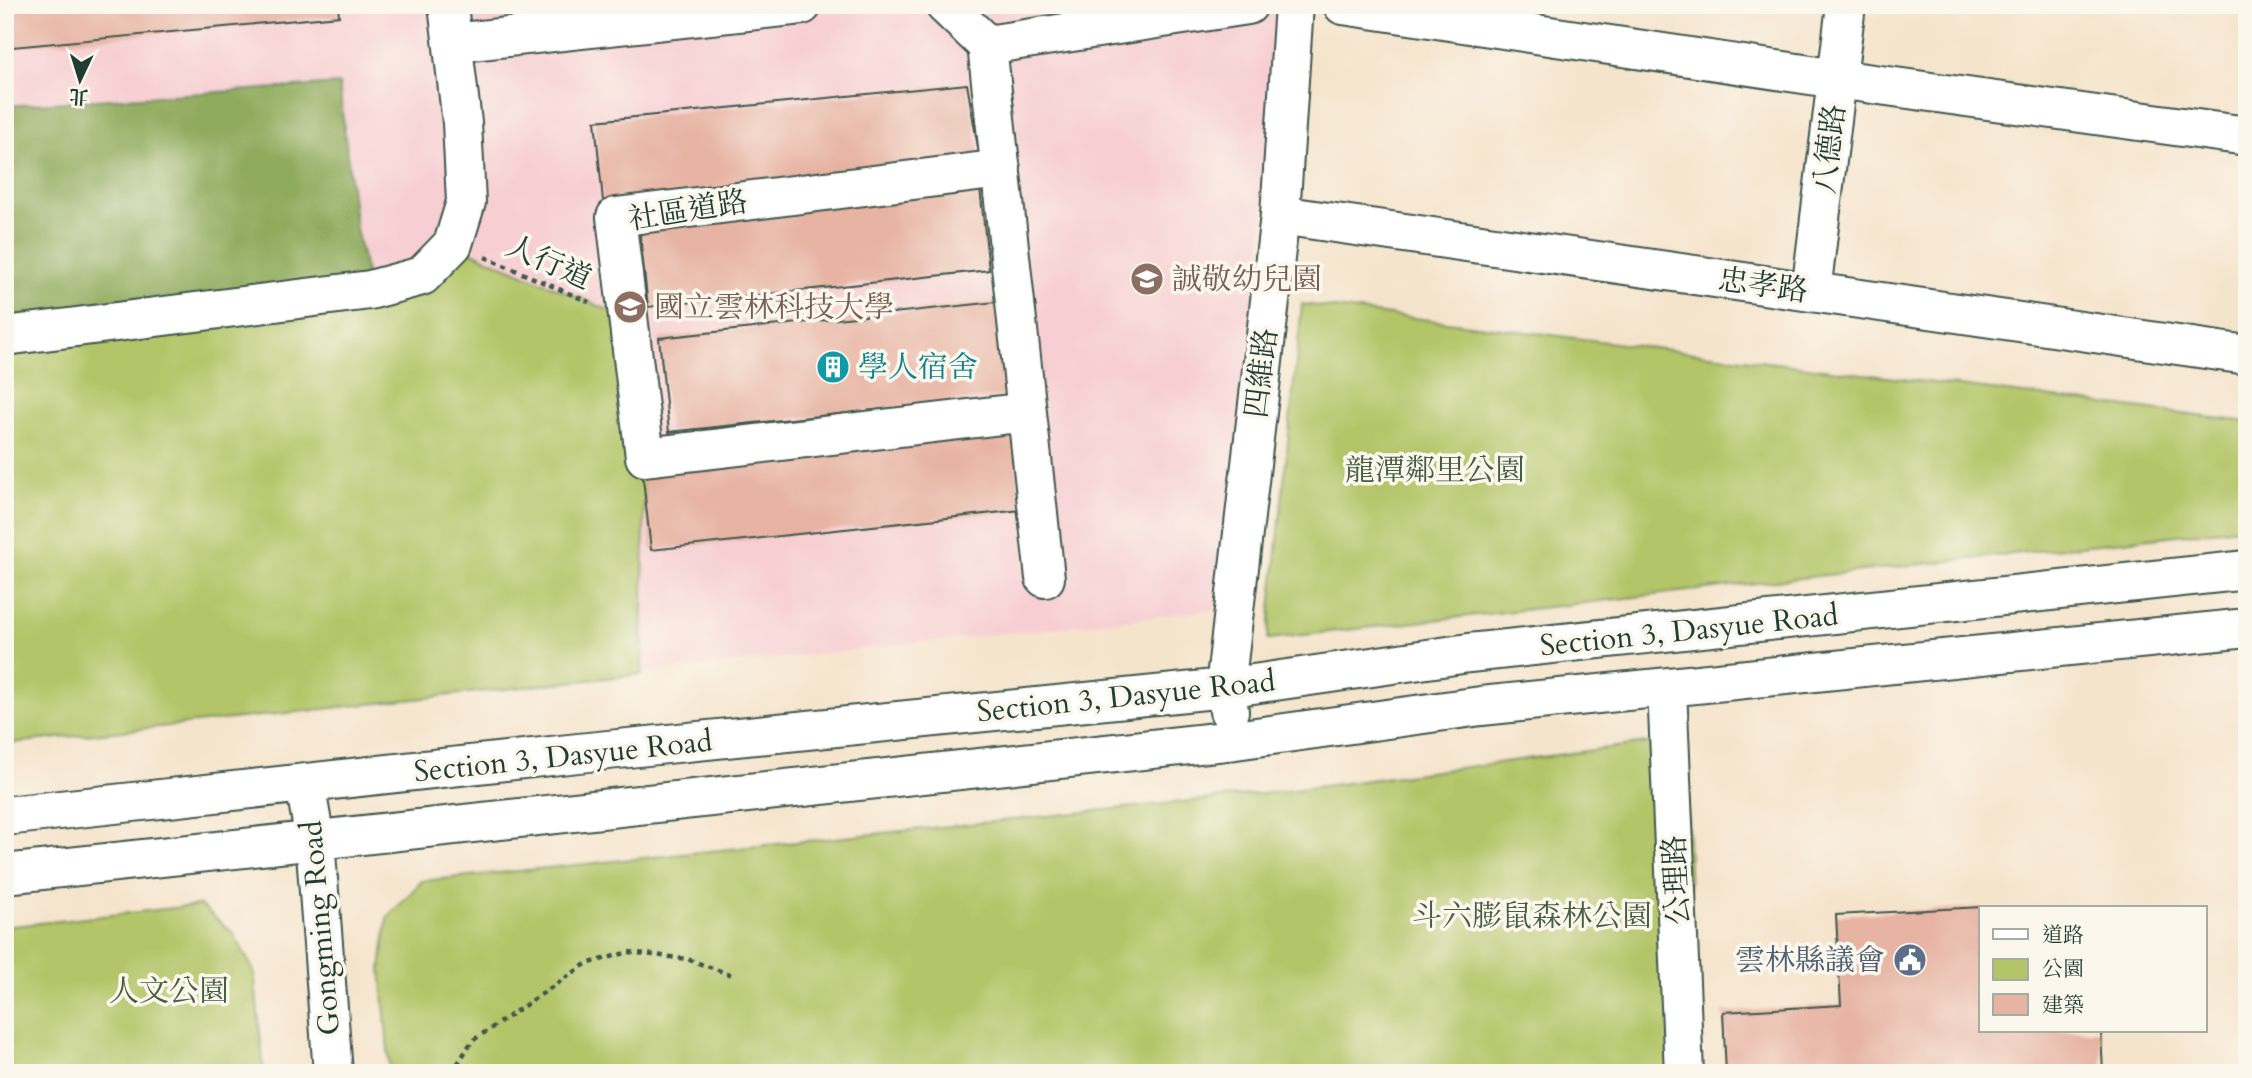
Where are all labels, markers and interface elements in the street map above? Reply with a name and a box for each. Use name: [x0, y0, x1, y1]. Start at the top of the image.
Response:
north arrow: [46, 46, 116, 116]
text: 北: [68, 82, 89, 110]
street label: 八德路: [1804, 102, 1855, 196]
street label: 社區道路: [626, 181, 751, 240]
street label: 人行道: [499, 225, 598, 299]
place label: 誠敬幼兒園: [1172, 259, 1322, 300]
street label: 忠孝路: [1716, 259, 1810, 312]
school or university icon: 誠敬幼兒園: [1128, 260, 1166, 298]
place label: 國立雲林科技大學: [654, 287, 894, 328]
school or university icon: 國立雲林科技大學: [611, 288, 649, 326]
street label: 四維路: [1236, 326, 1287, 420]
place label: 學人宿舍: [858, 347, 978, 388]
building icon: 學人宿舍: [814, 348, 852, 386]
park label: 龍潭鄰里公園: [1345, 450, 1525, 491]
street label: Section 3, Dasyue Road: [1538, 594, 1840, 667]
street label: Section 3, Dasyue Road: [975, 660, 1277, 733]
street label: Section 3, Dasyue Road: [412, 720, 714, 793]
street label: Gongming Road: [291, 819, 350, 1037]
street label: 公理路: [1654, 834, 1699, 926]
park label: 斗六膨鼠森林公園: [1412, 896, 1652, 937]
legend: [1979, 906, 2206, 1032]
text: 道路: [2042, 921, 2084, 950]
place label: 雲林縣議會: [1735, 940, 1885, 981]
public building icon: 雲林縣議會: [1891, 941, 1929, 979]
text: 公園: [2042, 955, 2084, 984]
park label: 人文公園: [109, 971, 229, 1012]
text: 建築: [2042, 991, 2084, 1020]

